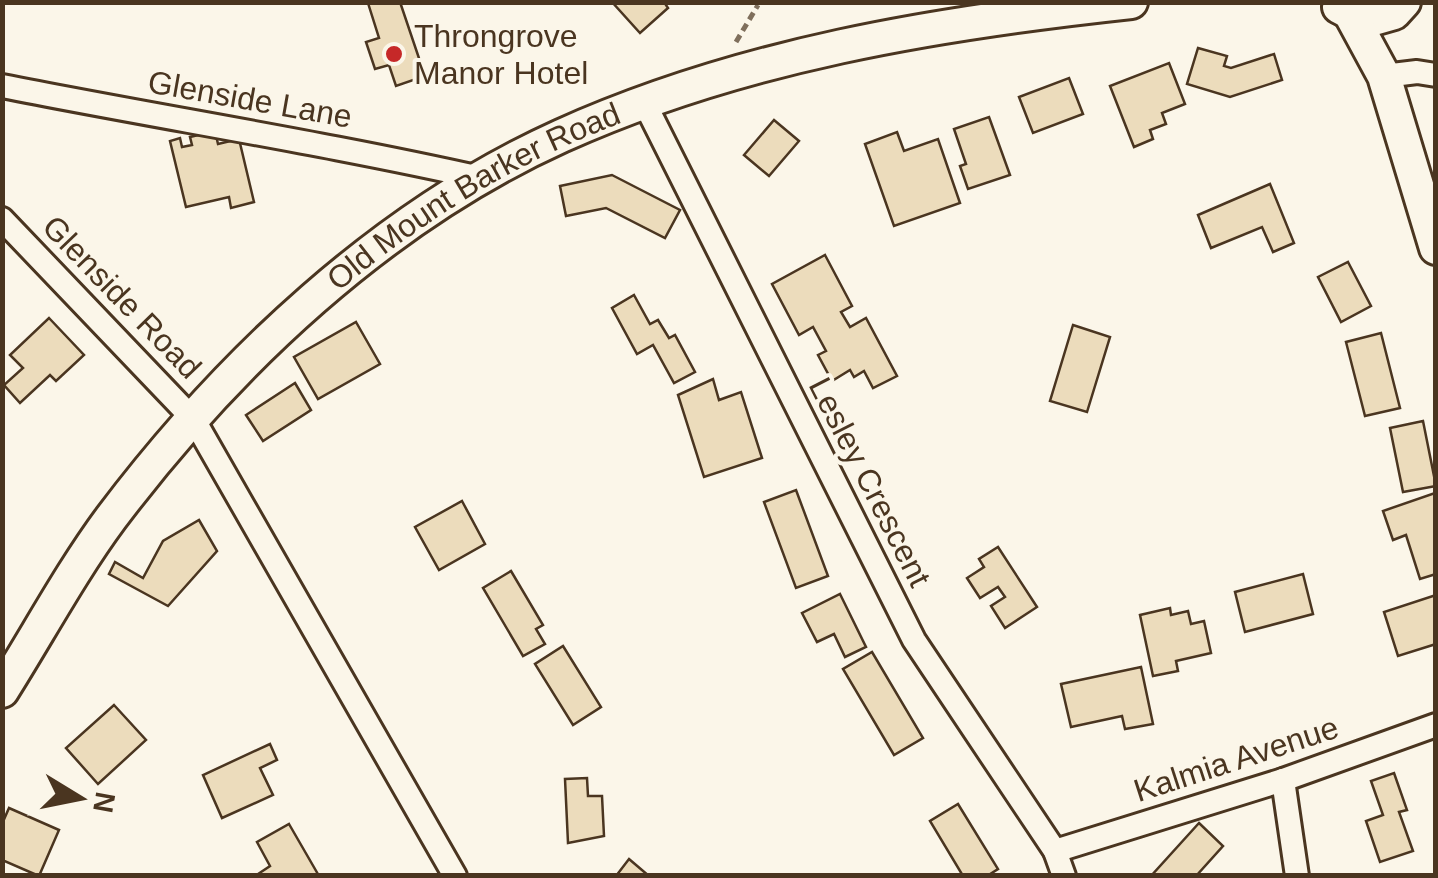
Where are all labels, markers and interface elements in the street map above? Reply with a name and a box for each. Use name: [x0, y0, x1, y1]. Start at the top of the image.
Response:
place label: Throngrove Manor Hotel: [414, 18, 588, 91]
marker: Throngrove Manor Hotel: [383, 43, 405, 65]
street label: Glenside Lane: [145, 63, 355, 135]
street label: Old Mount Barker Road: [320, 95, 625, 297]
street label: Glenside Road: [36, 208, 208, 386]
street label: Lesley Crescent: [802, 372, 938, 592]
street label: Kalmia Avenue: [1129, 709, 1343, 809]
north arrow: [30, 748, 130, 848]
text: N: [87, 790, 121, 815]

